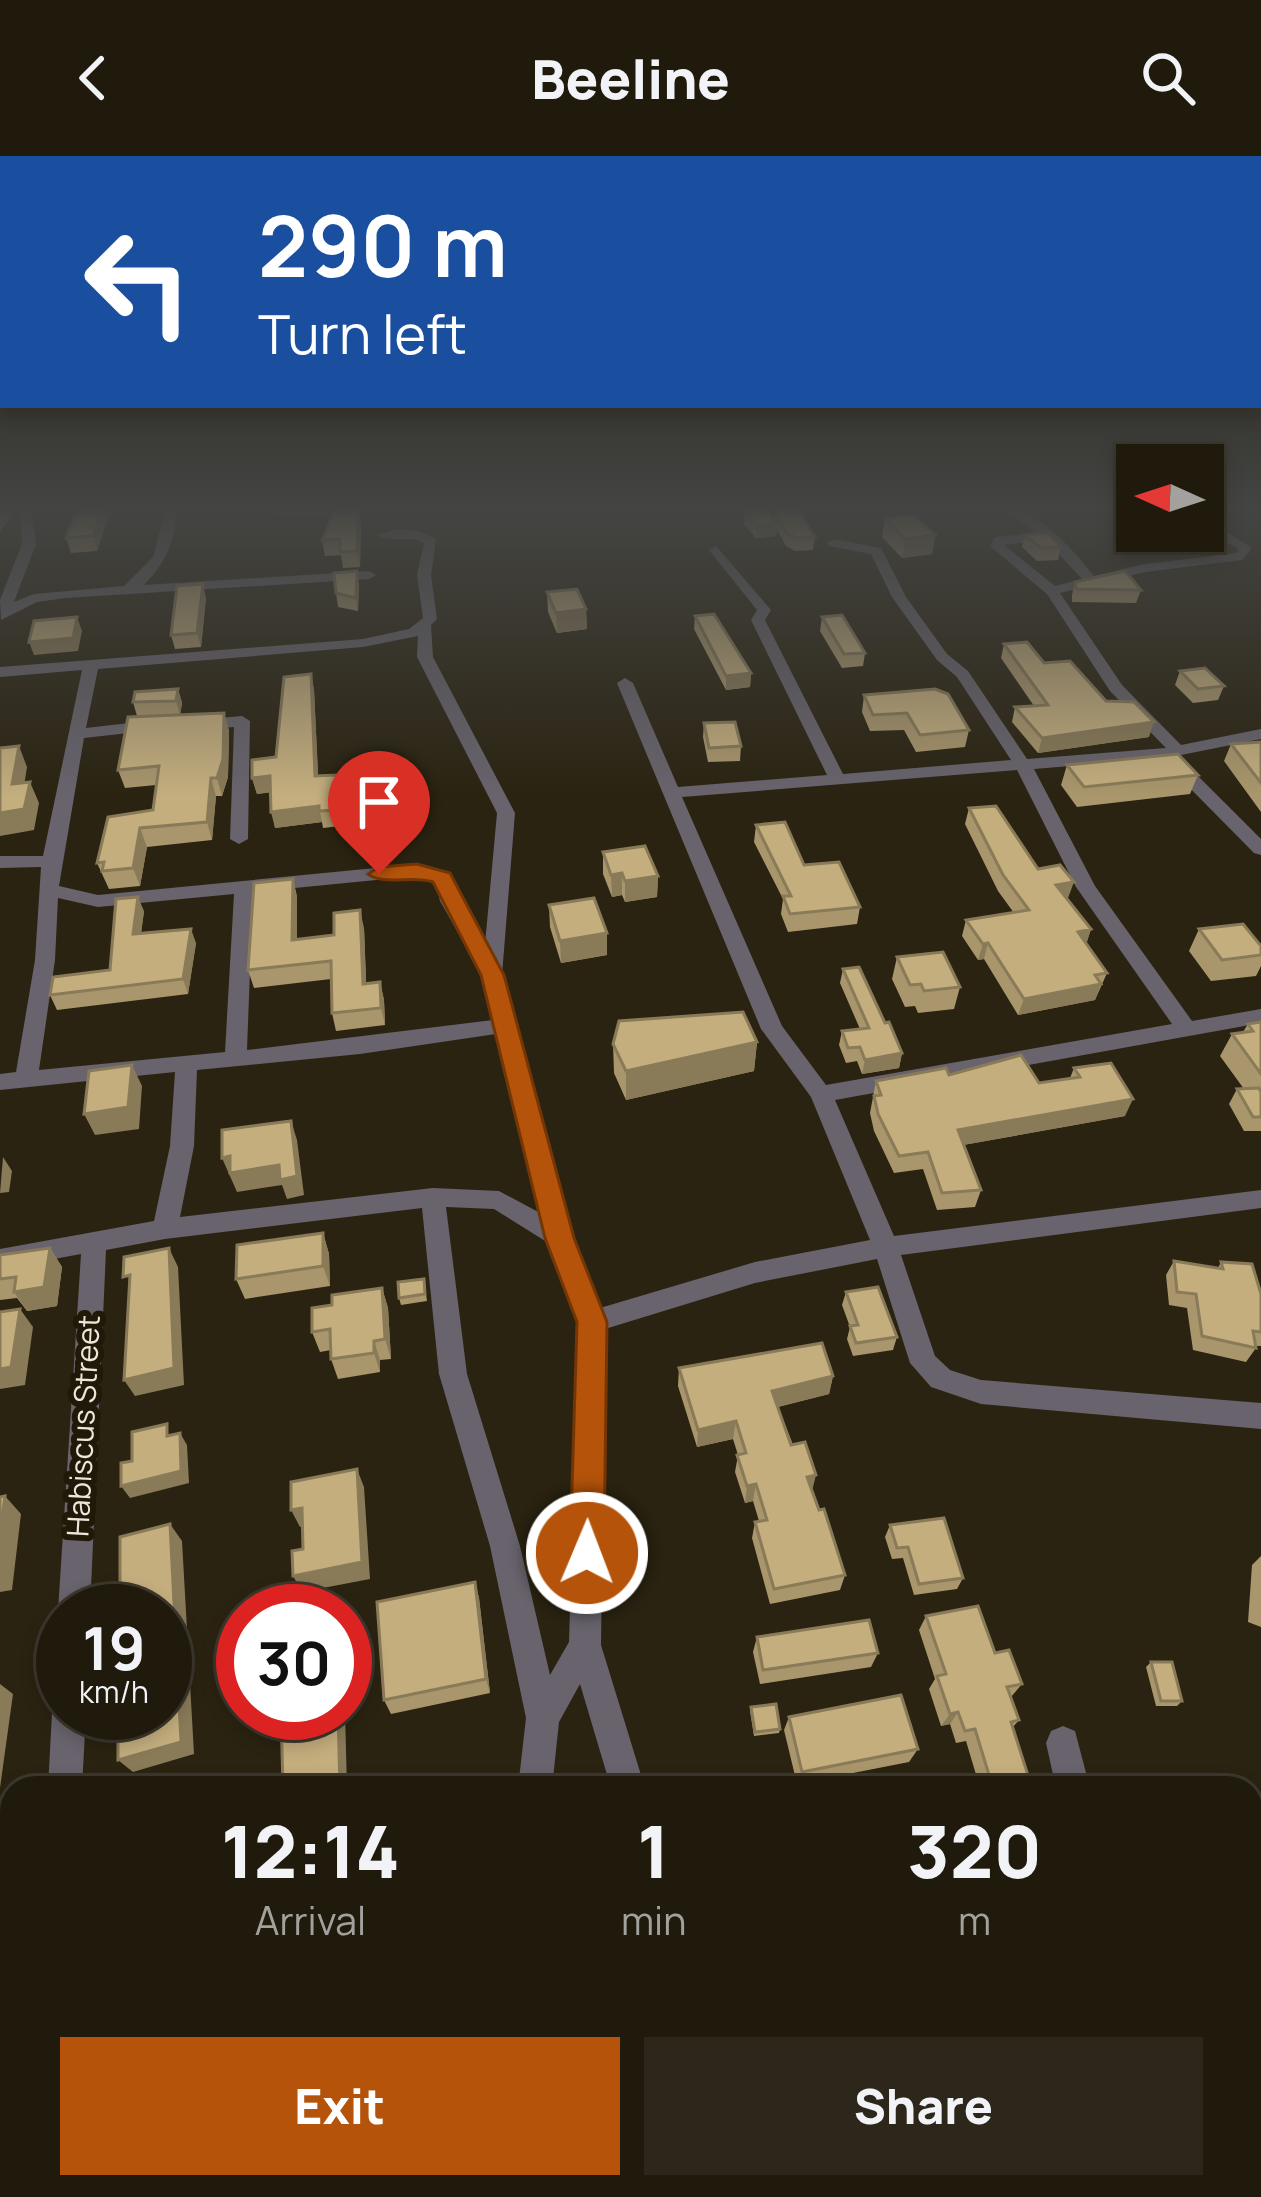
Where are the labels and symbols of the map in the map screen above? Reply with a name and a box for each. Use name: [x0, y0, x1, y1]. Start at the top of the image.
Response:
north arrow: [1116, 444, 1224, 552]
pin: [328, 751, 430, 874]
street label: Habiscus Street: [56, 1314, 109, 1538]
position arrow: [524, 1490, 650, 1616]
speed limit sign: 30: [216, 1584, 372, 1740]

